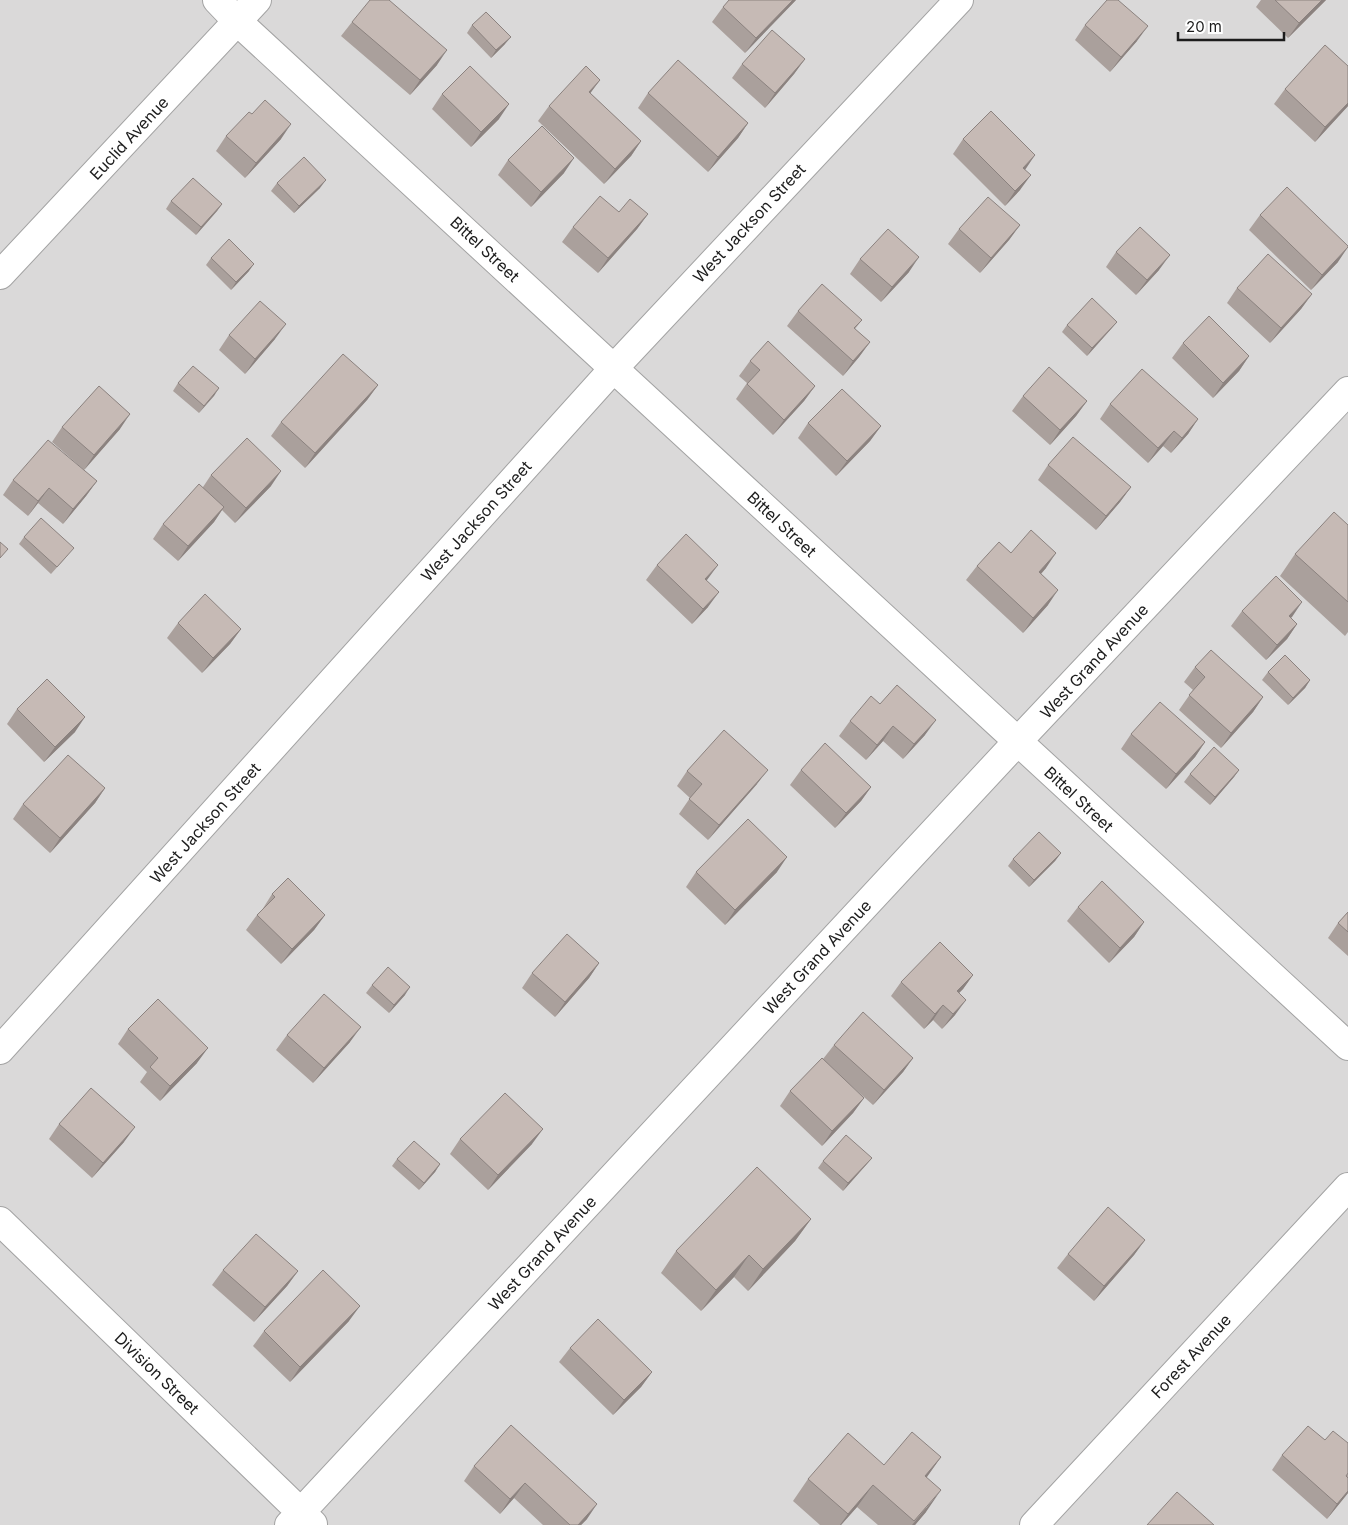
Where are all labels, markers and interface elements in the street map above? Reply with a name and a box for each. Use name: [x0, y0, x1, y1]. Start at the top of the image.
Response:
scale bar: [1178, 10, 1284, 42]
text: 20 m: [1186, 17, 1222, 36]
street label: Euclid Avenue: [85, 92, 173, 184]
street label: West Jackson Street: [689, 159, 809, 287]
street label: Bittel Street: [446, 212, 524, 286]
street label: West Jackson Street: [416, 456, 536, 586]
street label: Bittel Street: [743, 487, 821, 561]
street label: West Grand Avenue: [1036, 600, 1152, 722]
street label: West Jackson Street: [145, 758, 265, 888]
street label: Bittel Street: [1040, 762, 1118, 836]
street label: West Grand Avenue: [759, 896, 875, 1018]
street label: West Grand Avenue: [484, 1192, 600, 1314]
street label: Forest Avenue: [1147, 1310, 1235, 1402]
street label: Division Street: [111, 1328, 203, 1418]

